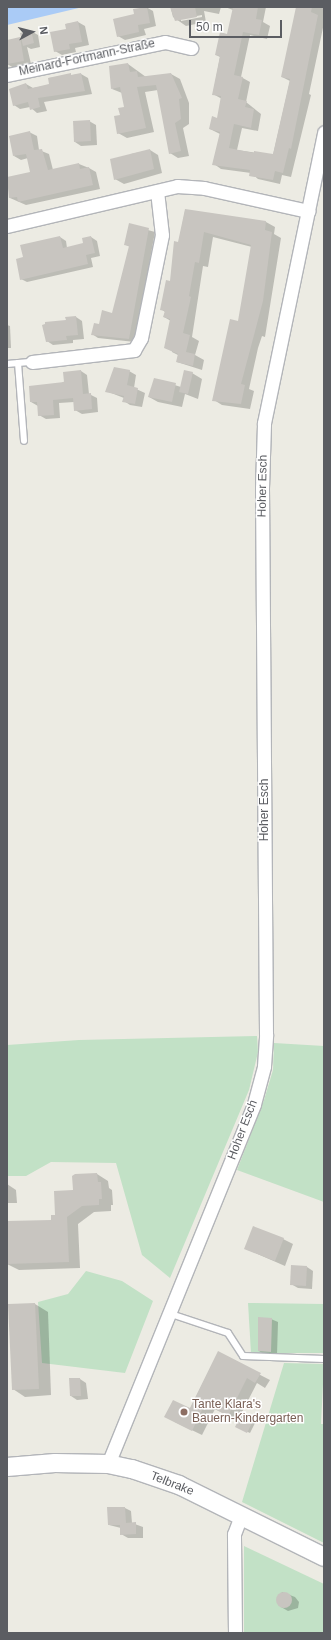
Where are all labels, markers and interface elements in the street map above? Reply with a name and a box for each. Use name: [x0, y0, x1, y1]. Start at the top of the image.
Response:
north arrow: [12, 12, 52, 52]
scale bar: [191, 12, 284, 38]
text: 50 m: [196, 20, 223, 34]
text: N: [37, 26, 50, 35]
street label: Meinard-Fortmann-Straße: [18, 37, 156, 79]
street label: Hoher Esch: [255, 455, 271, 517]
street label: Hoher Esch: [258, 779, 272, 841]
street label: Hoher Esch: [225, 1098, 261, 1162]
place label: Tante Klara's Bauern-Kindergarten: [192, 1398, 303, 1426]
marker: Tante Klara's Bauern-Kindergarten: [179, 1407, 189, 1417]
street label: Telbrake: [148, 1469, 196, 1499]

